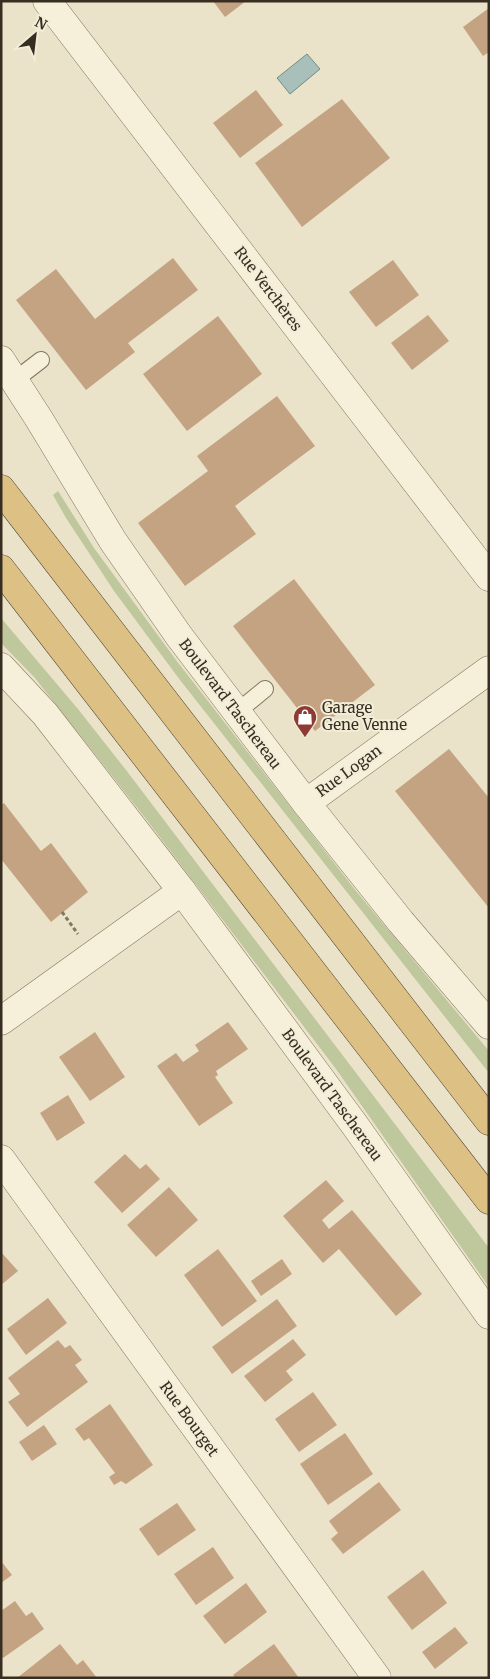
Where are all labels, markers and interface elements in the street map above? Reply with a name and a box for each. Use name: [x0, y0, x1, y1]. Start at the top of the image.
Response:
north arrow: [10, 10, 60, 60]
text: N: [32, 13, 50, 34]
street label: Rue Verchères: [230, 243, 306, 335]
street label: Boulevard Taschereau: [175, 635, 286, 773]
place label: Garage Gene Venne: [322, 698, 407, 734]
shop icon: Garage Gene Venne: [292, 704, 318, 738]
street label: Rue Logan: [312, 740, 385, 801]
street label: Boulevard Taschereau: [278, 1025, 387, 1164]
street label: Rue Bourget: [156, 1377, 223, 1460]

